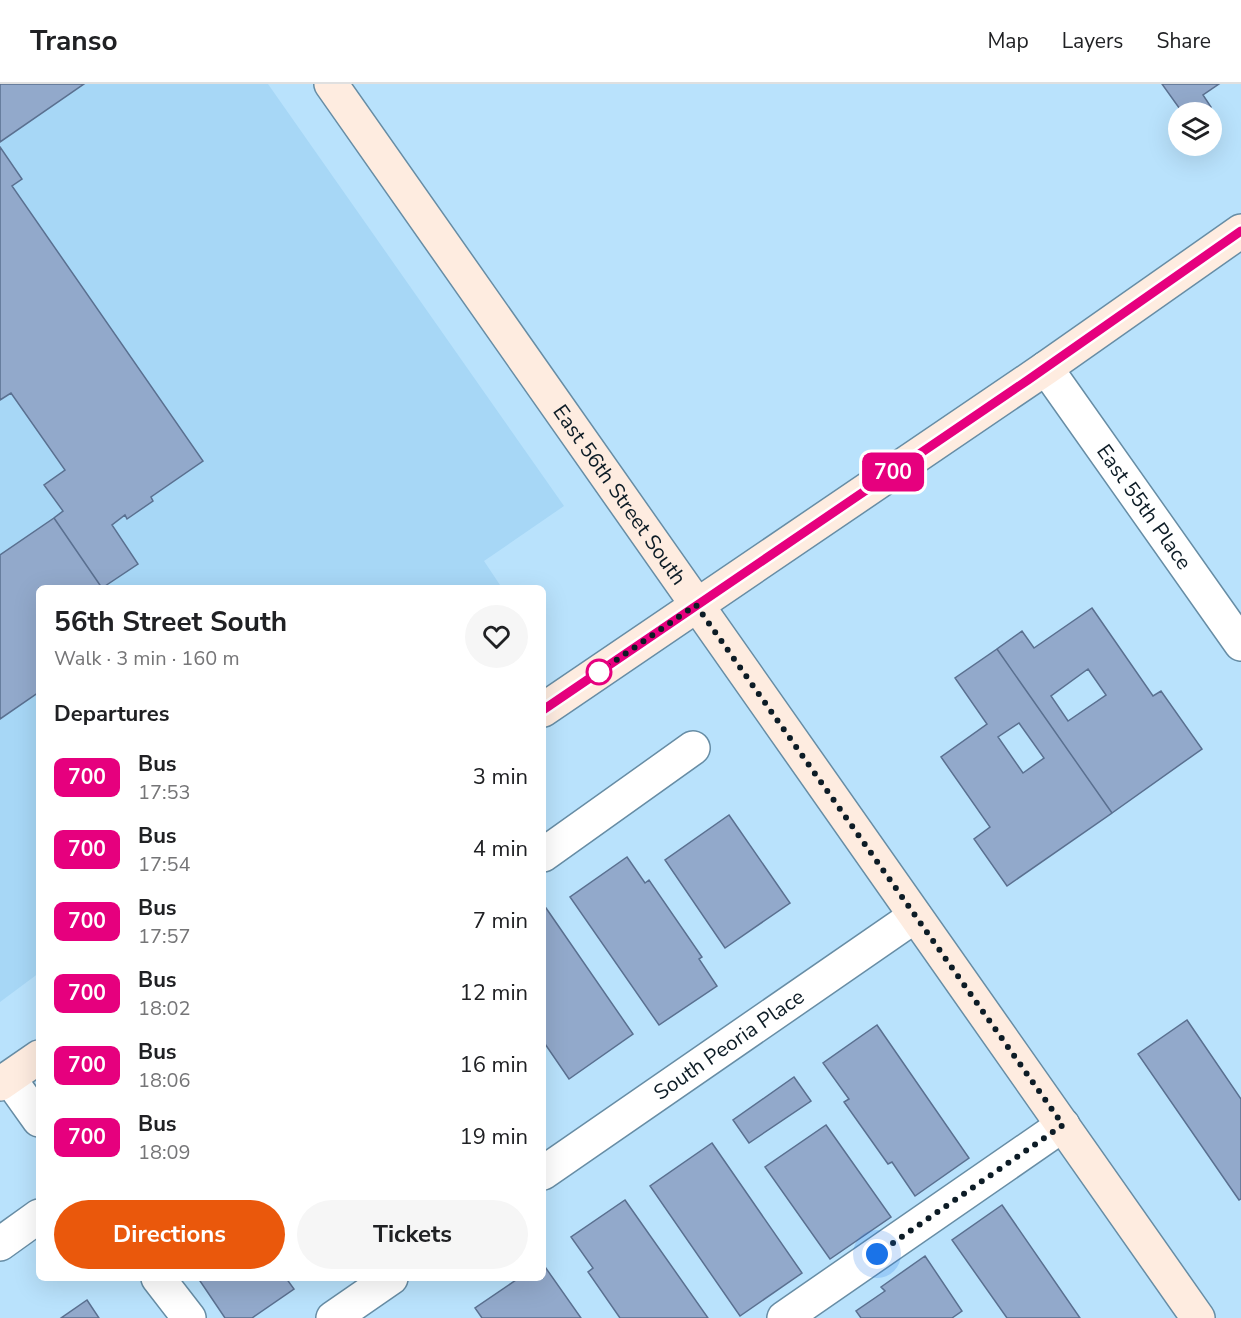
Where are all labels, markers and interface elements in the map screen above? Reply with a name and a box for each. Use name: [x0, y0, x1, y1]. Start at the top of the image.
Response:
text: Transo: [30, 22, 118, 60]
text: Map: [987, 27, 1029, 55]
text: Layers: [1062, 27, 1123, 55]
text: Share: [1156, 27, 1211, 55]
map controls: [1168, 102, 1222, 156]
button: layers: [1168, 102, 1222, 156]
street label: East 56th Street South: [547, 399, 693, 591]
street label: East 55th Place: [1090, 439, 1198, 575]
line badge: 700: [858, 452, 928, 492]
text: 700: [874, 458, 912, 486]
text: 56th Street South: [54, 603, 287, 641]
button: heart: [465, 605, 528, 668]
text: Walk · 3 min · 160 m: [54, 645, 240, 672]
unlabelled marker: [586, 659, 612, 685]
text: Departures: [54, 699, 169, 729]
text: Bus: [138, 749, 177, 779]
text: 3 min: [473, 762, 528, 792]
text: 700: [68, 763, 106, 791]
text: 17:53: [138, 779, 191, 806]
text: Bus: [138, 821, 177, 851]
text: 4 min: [473, 834, 528, 864]
text: 700: [68, 835, 106, 863]
text: 17:54: [138, 851, 191, 878]
text: Bus: [138, 893, 177, 923]
text: 7 min: [473, 906, 528, 936]
text: 700: [68, 907, 106, 935]
text: 17:57: [138, 923, 191, 950]
text: Bus: [138, 965, 177, 995]
text: 12 min: [460, 978, 528, 1008]
text: 700: [68, 979, 106, 1007]
street label: South Peoria Place: [648, 983, 810, 1106]
text: 18:02: [138, 995, 191, 1022]
text: Bus: [138, 1037, 177, 1067]
text: 16 min: [460, 1050, 528, 1080]
text: 700: [68, 1051, 106, 1079]
text: 18:06: [138, 1067, 191, 1094]
text: Bus: [138, 1109, 177, 1139]
text: 19 min: [460, 1122, 528, 1152]
text: 700: [68, 1123, 106, 1151]
text: 18:09: [138, 1139, 191, 1166]
button: Directions: [54, 1200, 285, 1269]
button: Tickets: [297, 1200, 528, 1269]
your location: [862, 1239, 892, 1269]

